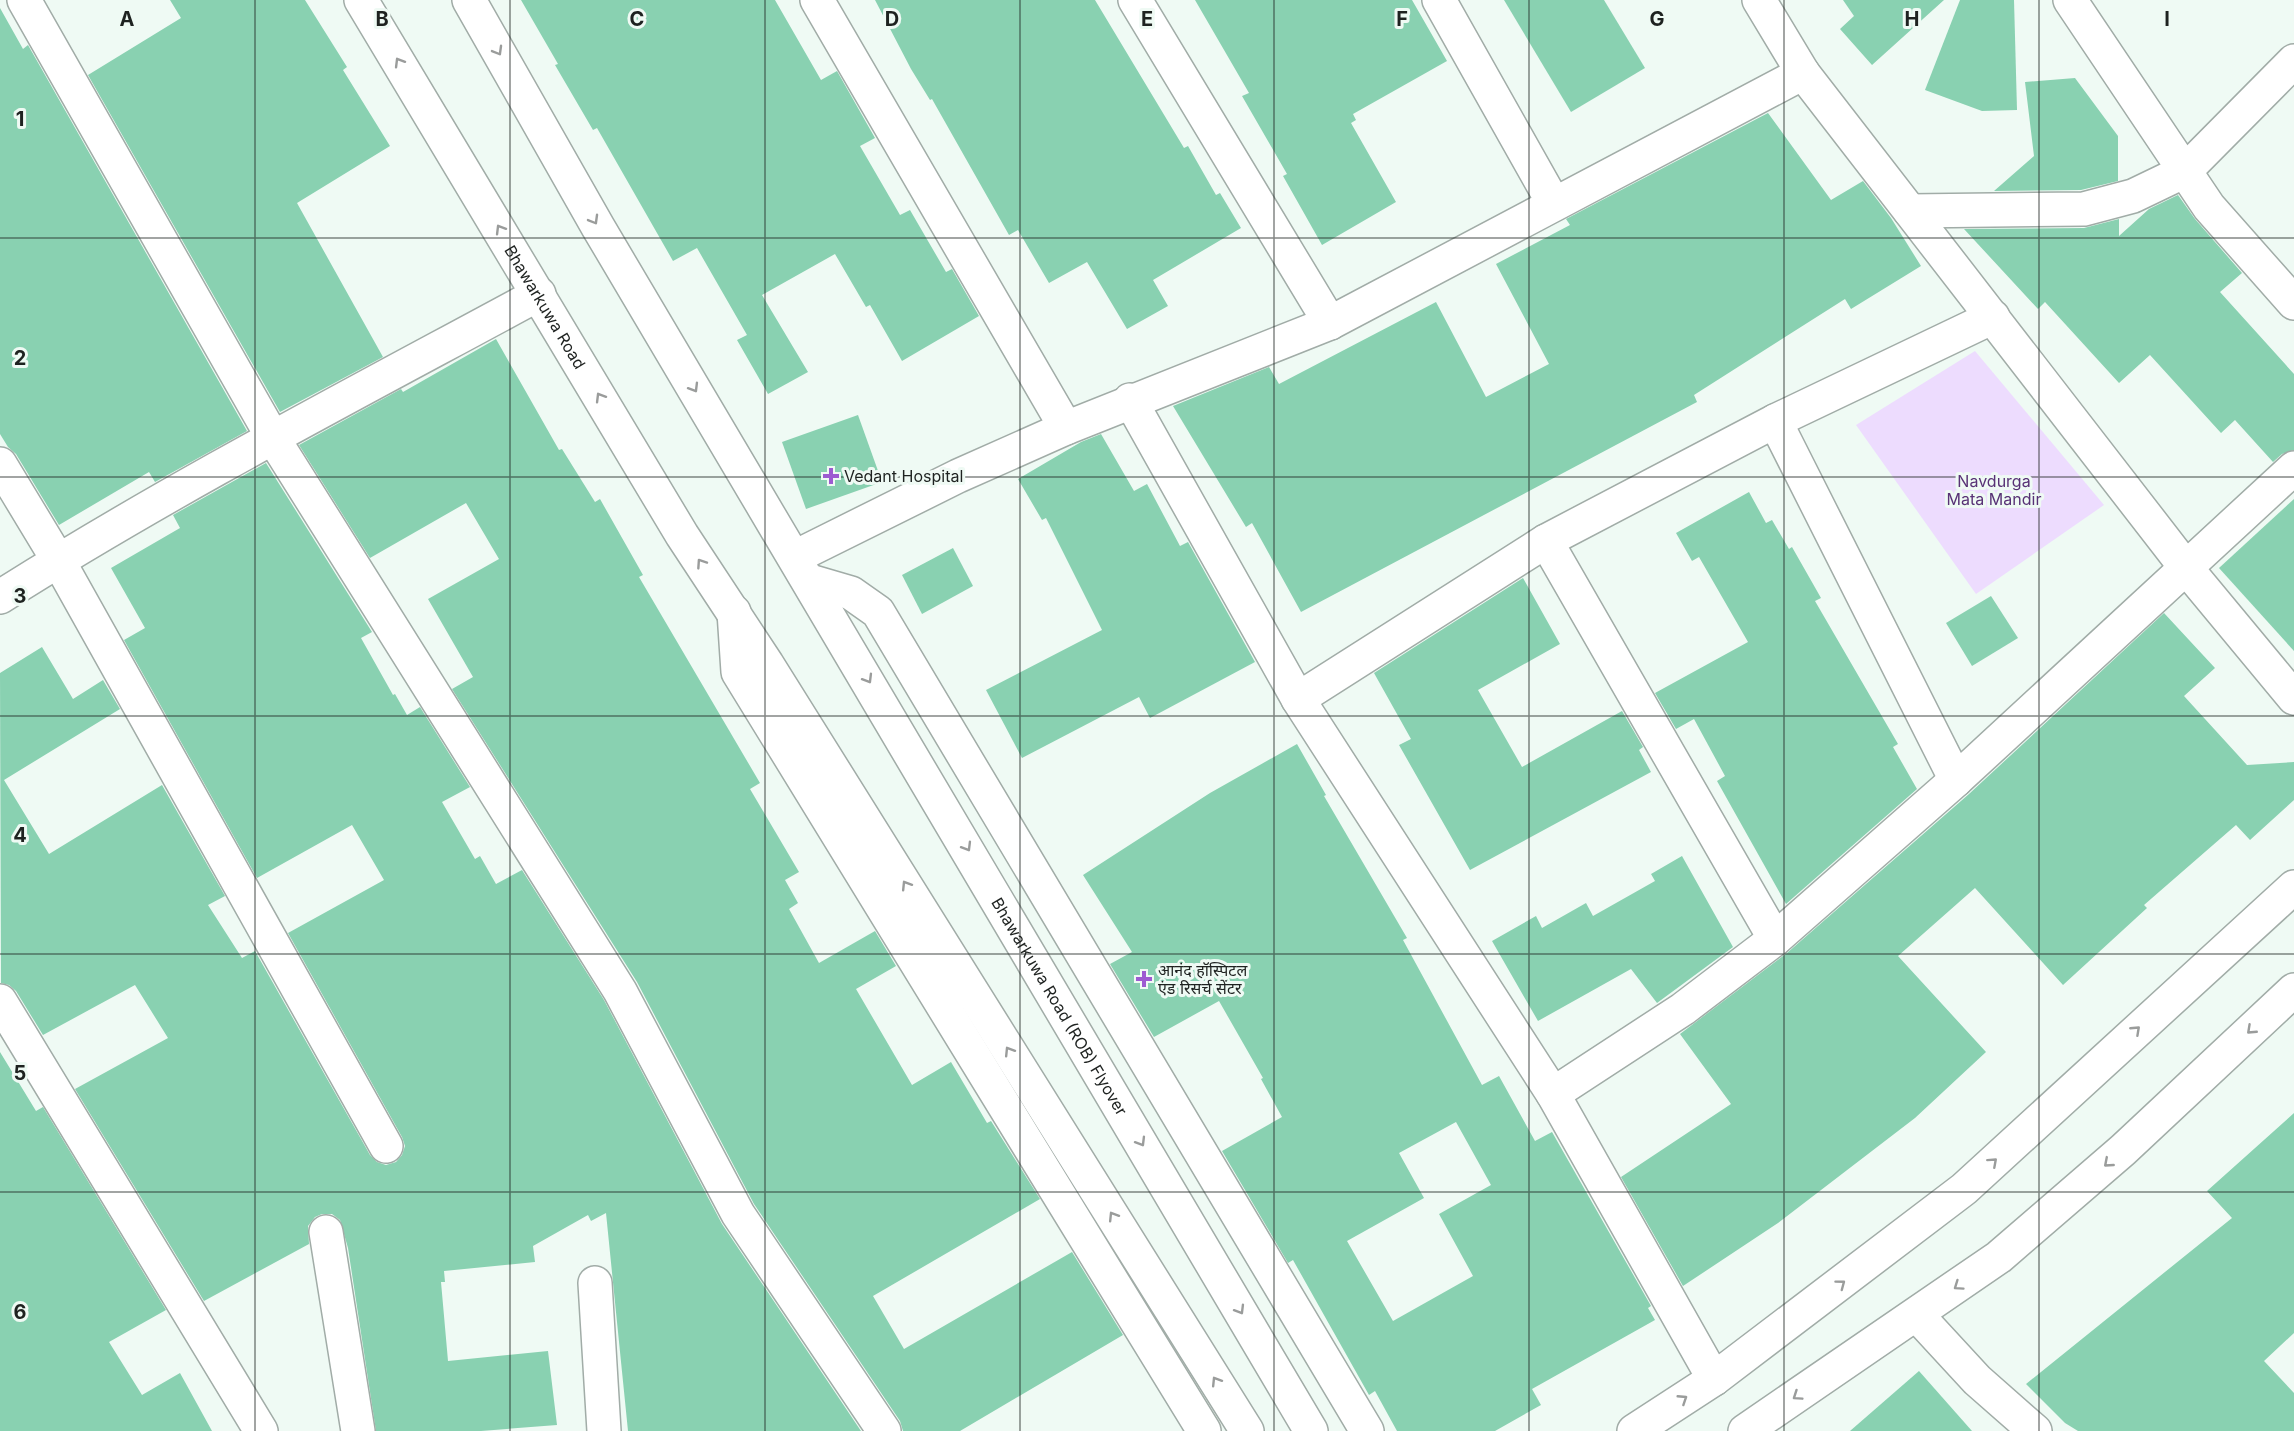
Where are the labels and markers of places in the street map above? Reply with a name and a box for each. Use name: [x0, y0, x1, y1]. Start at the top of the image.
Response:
place label: Vedant Hospital: [844, 466, 963, 486]
marker: Vedant Hospital: [822, 467, 840, 485]
place label: आनंद हॉस्पिटल एंड रिसर्च सेंटर: [1158, 960, 1248, 998]
marker: आनंद हॉस्पिटल एंड रिसर्च सेंटर: [1135, 970, 1153, 988]

